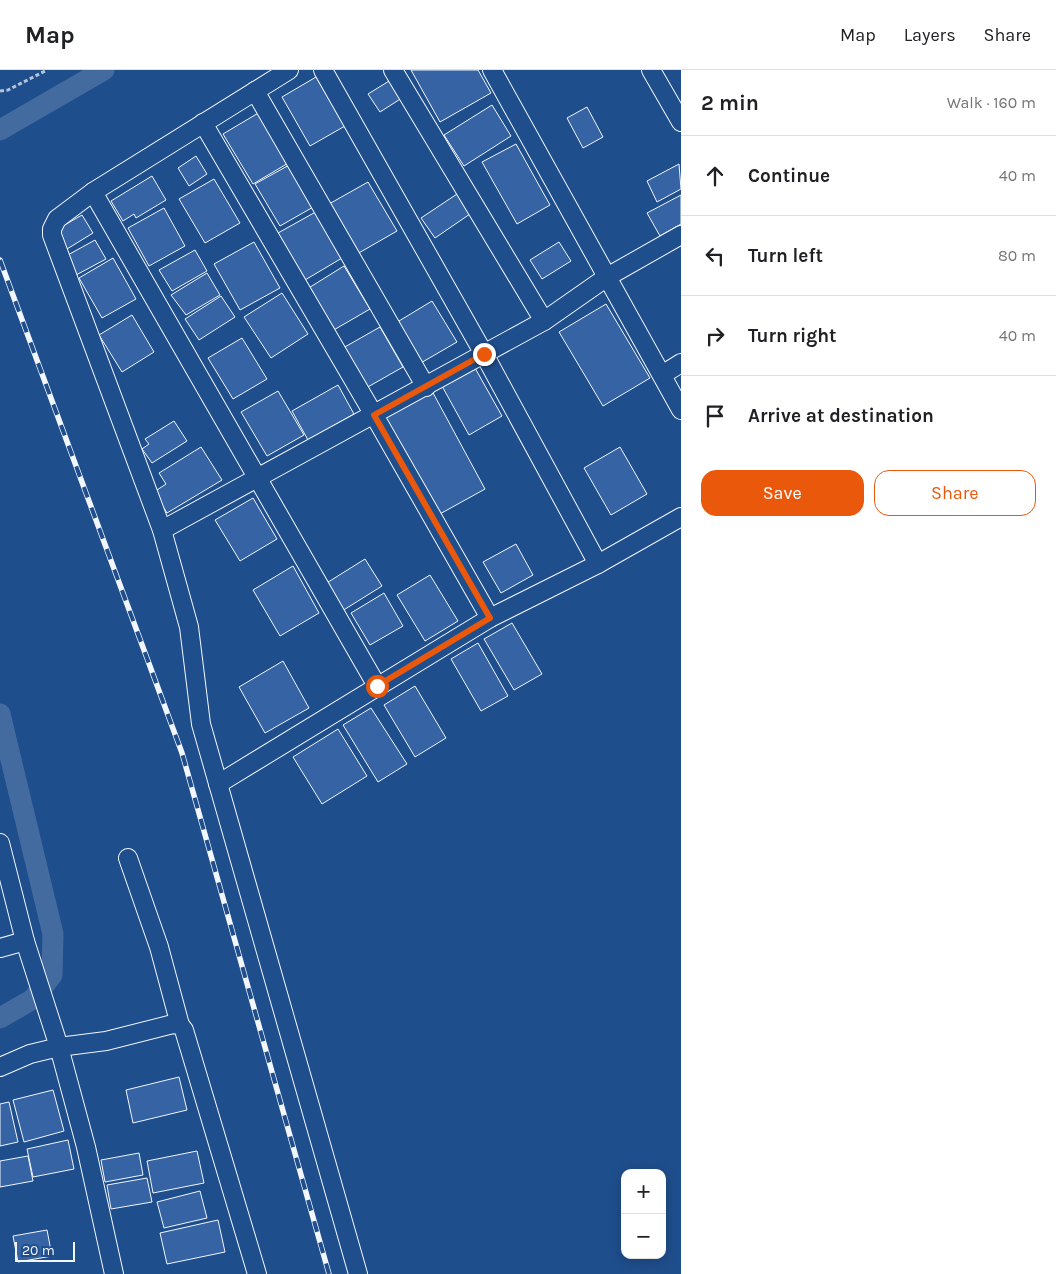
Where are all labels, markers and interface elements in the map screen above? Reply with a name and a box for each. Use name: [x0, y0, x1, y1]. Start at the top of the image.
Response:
text: Map: [25, 21, 75, 49]
text: Map: [840, 24, 876, 46]
text: Layers: [904, 24, 956, 46]
text: Share: [984, 24, 1031, 46]
text: 2 min: [701, 91, 759, 115]
text: Walk · 160 m: [947, 93, 1036, 112]
icon: ahead: [701, 162, 729, 190]
text: Continue: [748, 165, 830, 187]
text: 40 m: [999, 166, 1036, 185]
icon: left: [701, 242, 729, 270]
text: Turn left: [748, 245, 823, 267]
text: 80 m: [998, 246, 1036, 265]
icon: right: [701, 322, 729, 350]
text: Turn right: [748, 325, 837, 347]
text: 40 m: [999, 326, 1036, 345]
route end: [473, 343, 496, 366]
icon: arrive: [701, 402, 729, 430]
text: Arrive at destination: [748, 405, 934, 427]
button: Save: [701, 470, 864, 516]
button: Share: [874, 470, 1036, 516]
route start: [366, 675, 389, 698]
map controls: [621, 1169, 666, 1259]
button: +: [621, 1169, 666, 1214]
button: −: [621, 1214, 666, 1259]
scale bar: [15, 1239, 75, 1262]
text: 20 m: [22, 1242, 55, 1259]

